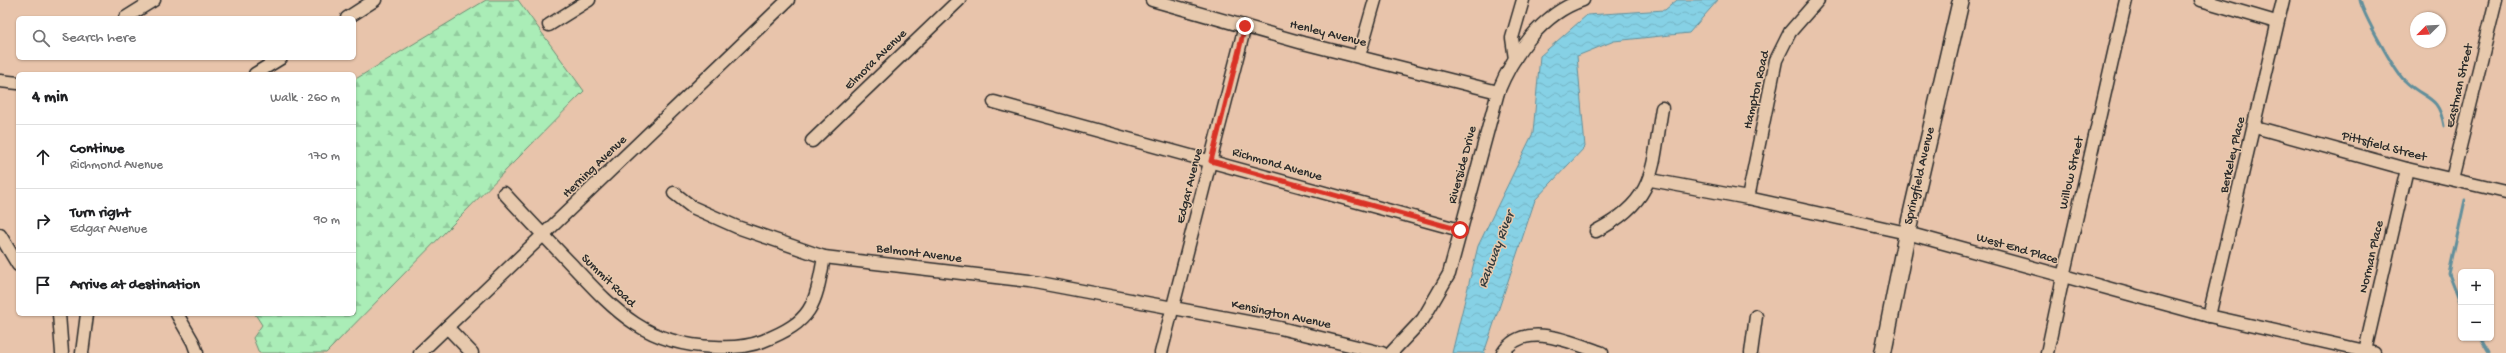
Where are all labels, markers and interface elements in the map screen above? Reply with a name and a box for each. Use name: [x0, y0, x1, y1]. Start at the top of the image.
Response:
north arrow: [2410, 12, 2446, 48]
search box: [16, 16, 356, 60]
route end: [1236, 17, 1254, 35]
street label: Henley Avenue: [1288, 17, 1368, 51]
street label: Elmora Avenue: [842, 26, 911, 94]
icon: search: [30, 27, 52, 49]
text: Search here: [62, 29, 136, 47]
street label: Eastman Street: [2443, 41, 2477, 129]
street label: Hampton Road: [1741, 48, 1774, 131]
text: 4 min: [32, 88, 68, 108]
text: Walk · 260 m: [270, 91, 340, 106]
street label: Berkeley Place: [2217, 115, 2249, 196]
street label: Riverside Drive: [1445, 124, 1481, 206]
street label: Springfield Avenue: [1901, 126, 1939, 226]
street label: Pittsfield Street: [2339, 128, 2430, 166]
street label: Herning Avenue: [560, 132, 630, 201]
street label: Willow Street: [2056, 134, 2088, 211]
text: Continue: [70, 140, 124, 158]
street label: Richmond Avenue: [1230, 145, 1324, 185]
icon: ahead: [32, 146, 54, 168]
street label: Edgar Avenue: [1173, 146, 1207, 225]
text: 170 m: [308, 149, 340, 164]
text: Richmond Avenue: [70, 158, 163, 173]
text: Turn right: [70, 204, 130, 222]
water label: Rahway River: [1475, 207, 1520, 290]
icon: right: [32, 210, 54, 232]
text: 90 m: [314, 213, 340, 228]
street label: Norman Place: [2356, 219, 2388, 295]
route start: [1451, 221, 1469, 239]
text: Edgar Avenue: [70, 222, 147, 237]
street label: West End Place: [1974, 230, 2060, 268]
street label: Belmont Avenue: [874, 241, 963, 267]
street label: Summit Road: [578, 251, 639, 312]
map controls: [2458, 269, 2494, 341]
button: +: [2458, 269, 2494, 305]
icon: arrive: [32, 274, 54, 296]
text: Arrive at destination: [70, 276, 200, 294]
street label: Kensington Avenue: [1230, 297, 1333, 333]
button: −: [2458, 305, 2494, 341]

